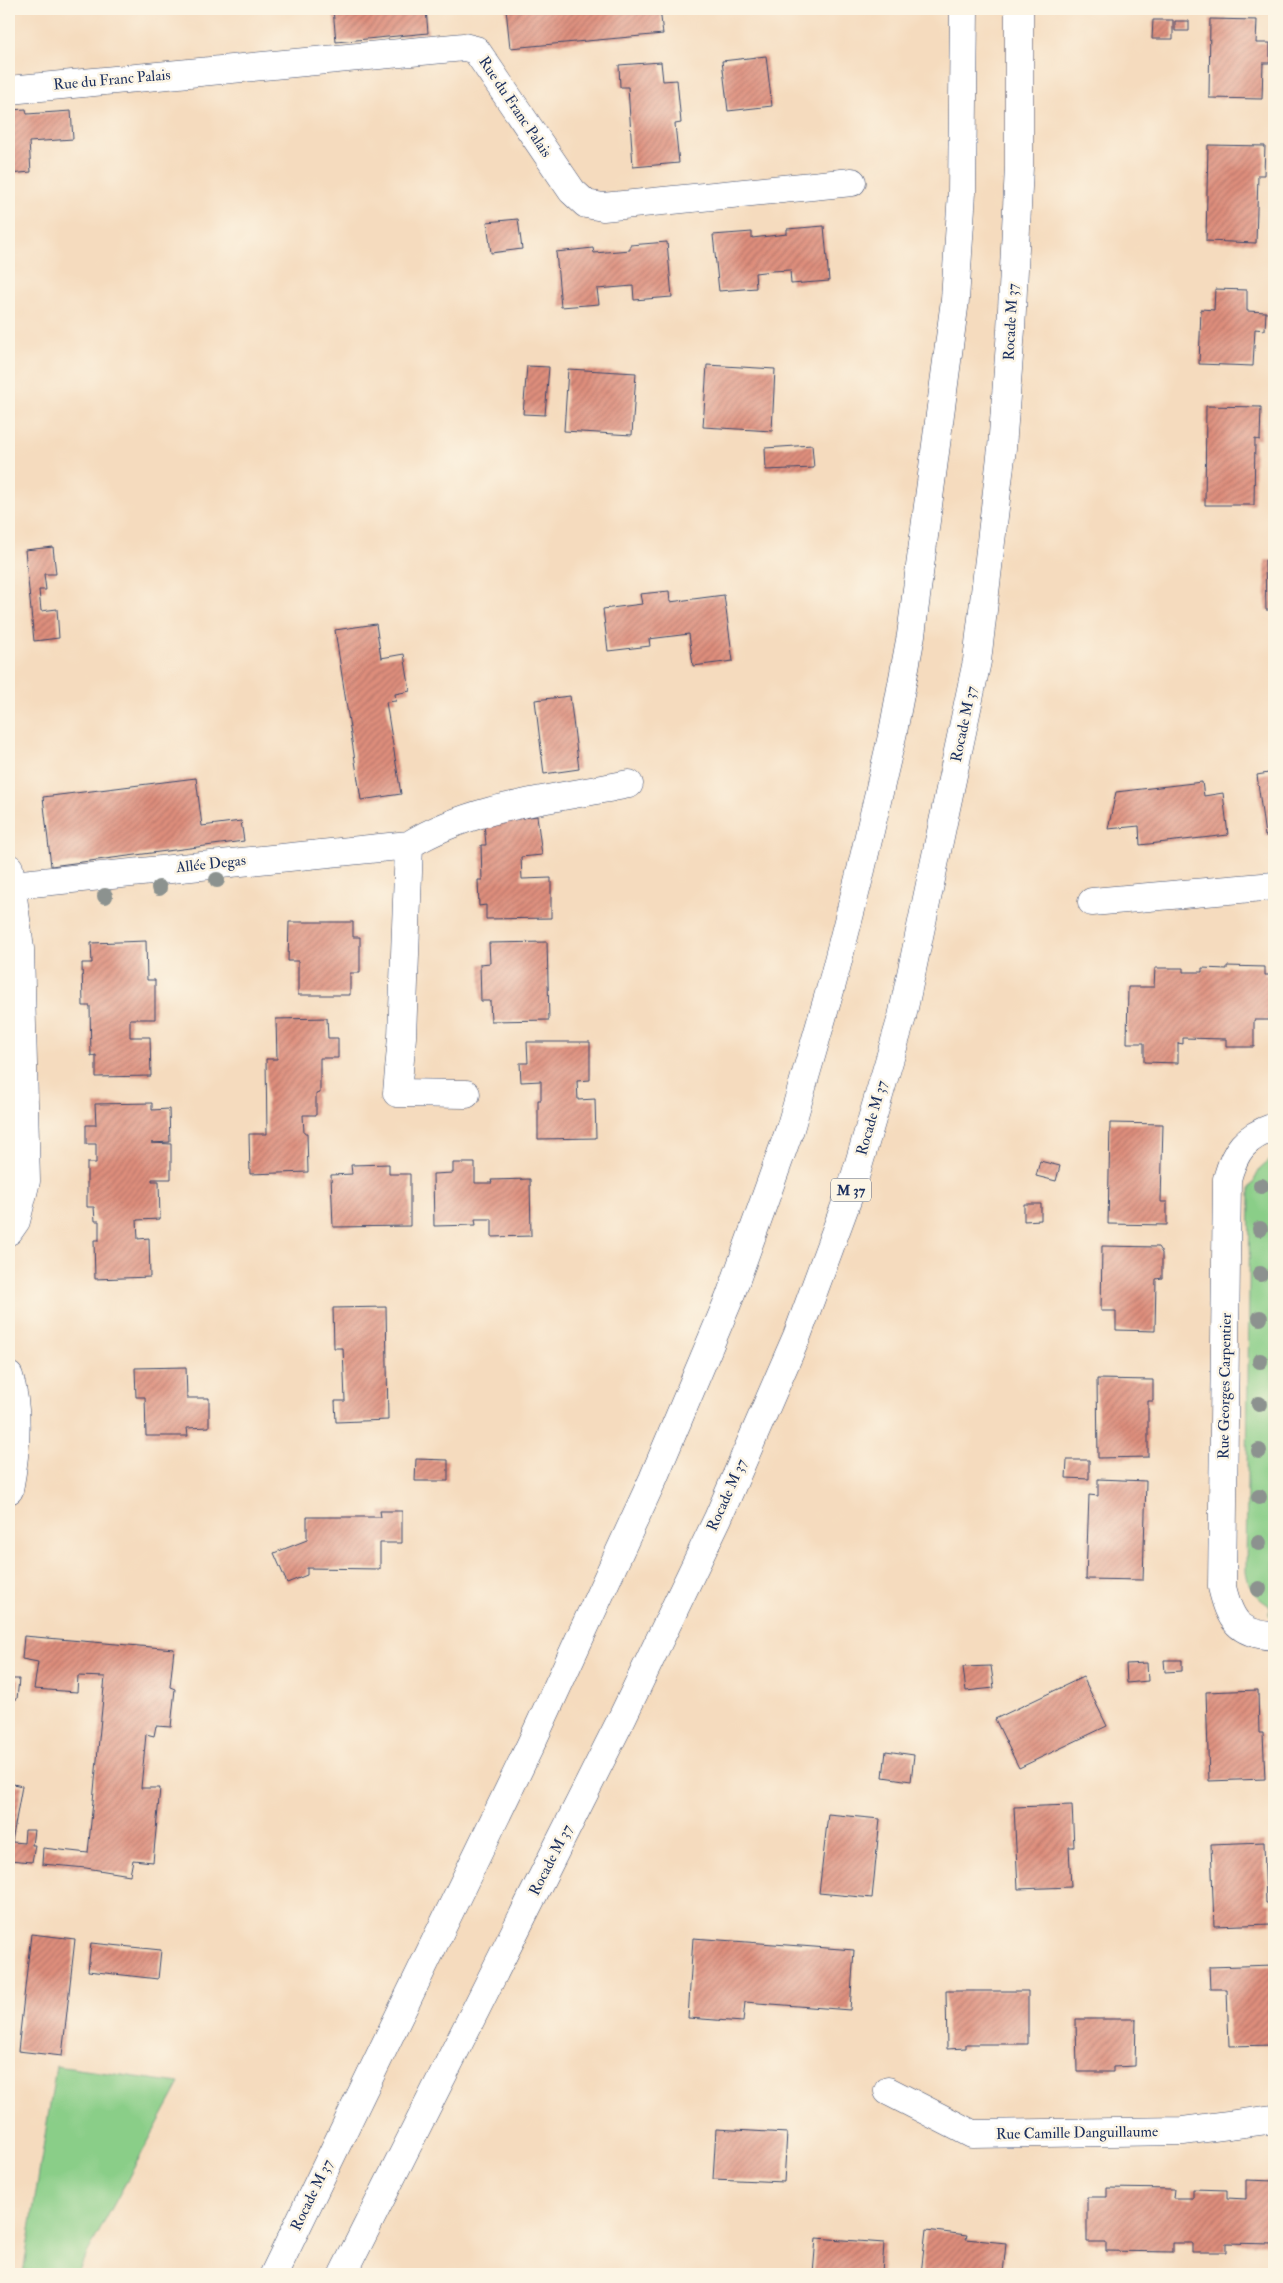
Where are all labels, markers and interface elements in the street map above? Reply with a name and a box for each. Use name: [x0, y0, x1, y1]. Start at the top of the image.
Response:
street label: Rue du Franc Palais: [474, 53, 556, 161]
street label: Rue du Franc Palais: [53, 65, 171, 95]
street label: Rocade M 37: [999, 283, 1023, 361]
street label: Rocade M 37: [947, 684, 981, 764]
street label: Allée Degas: [174, 851, 247, 877]
street label: Rocade M 37: [852, 1078, 892, 1158]
road number: M 37: [831, 1178, 871, 1202]
street label: Rue Georges Carpentier: [1214, 1312, 1237, 1459]
street label: Rocade M 37: [703, 1456, 751, 1534]
street label: Rocade M 37: [525, 1821, 577, 1899]
street label: Rue Camille Danguillaume: [996, 2122, 1158, 2144]
street label: Rocade M 37: [287, 2156, 337, 2234]

